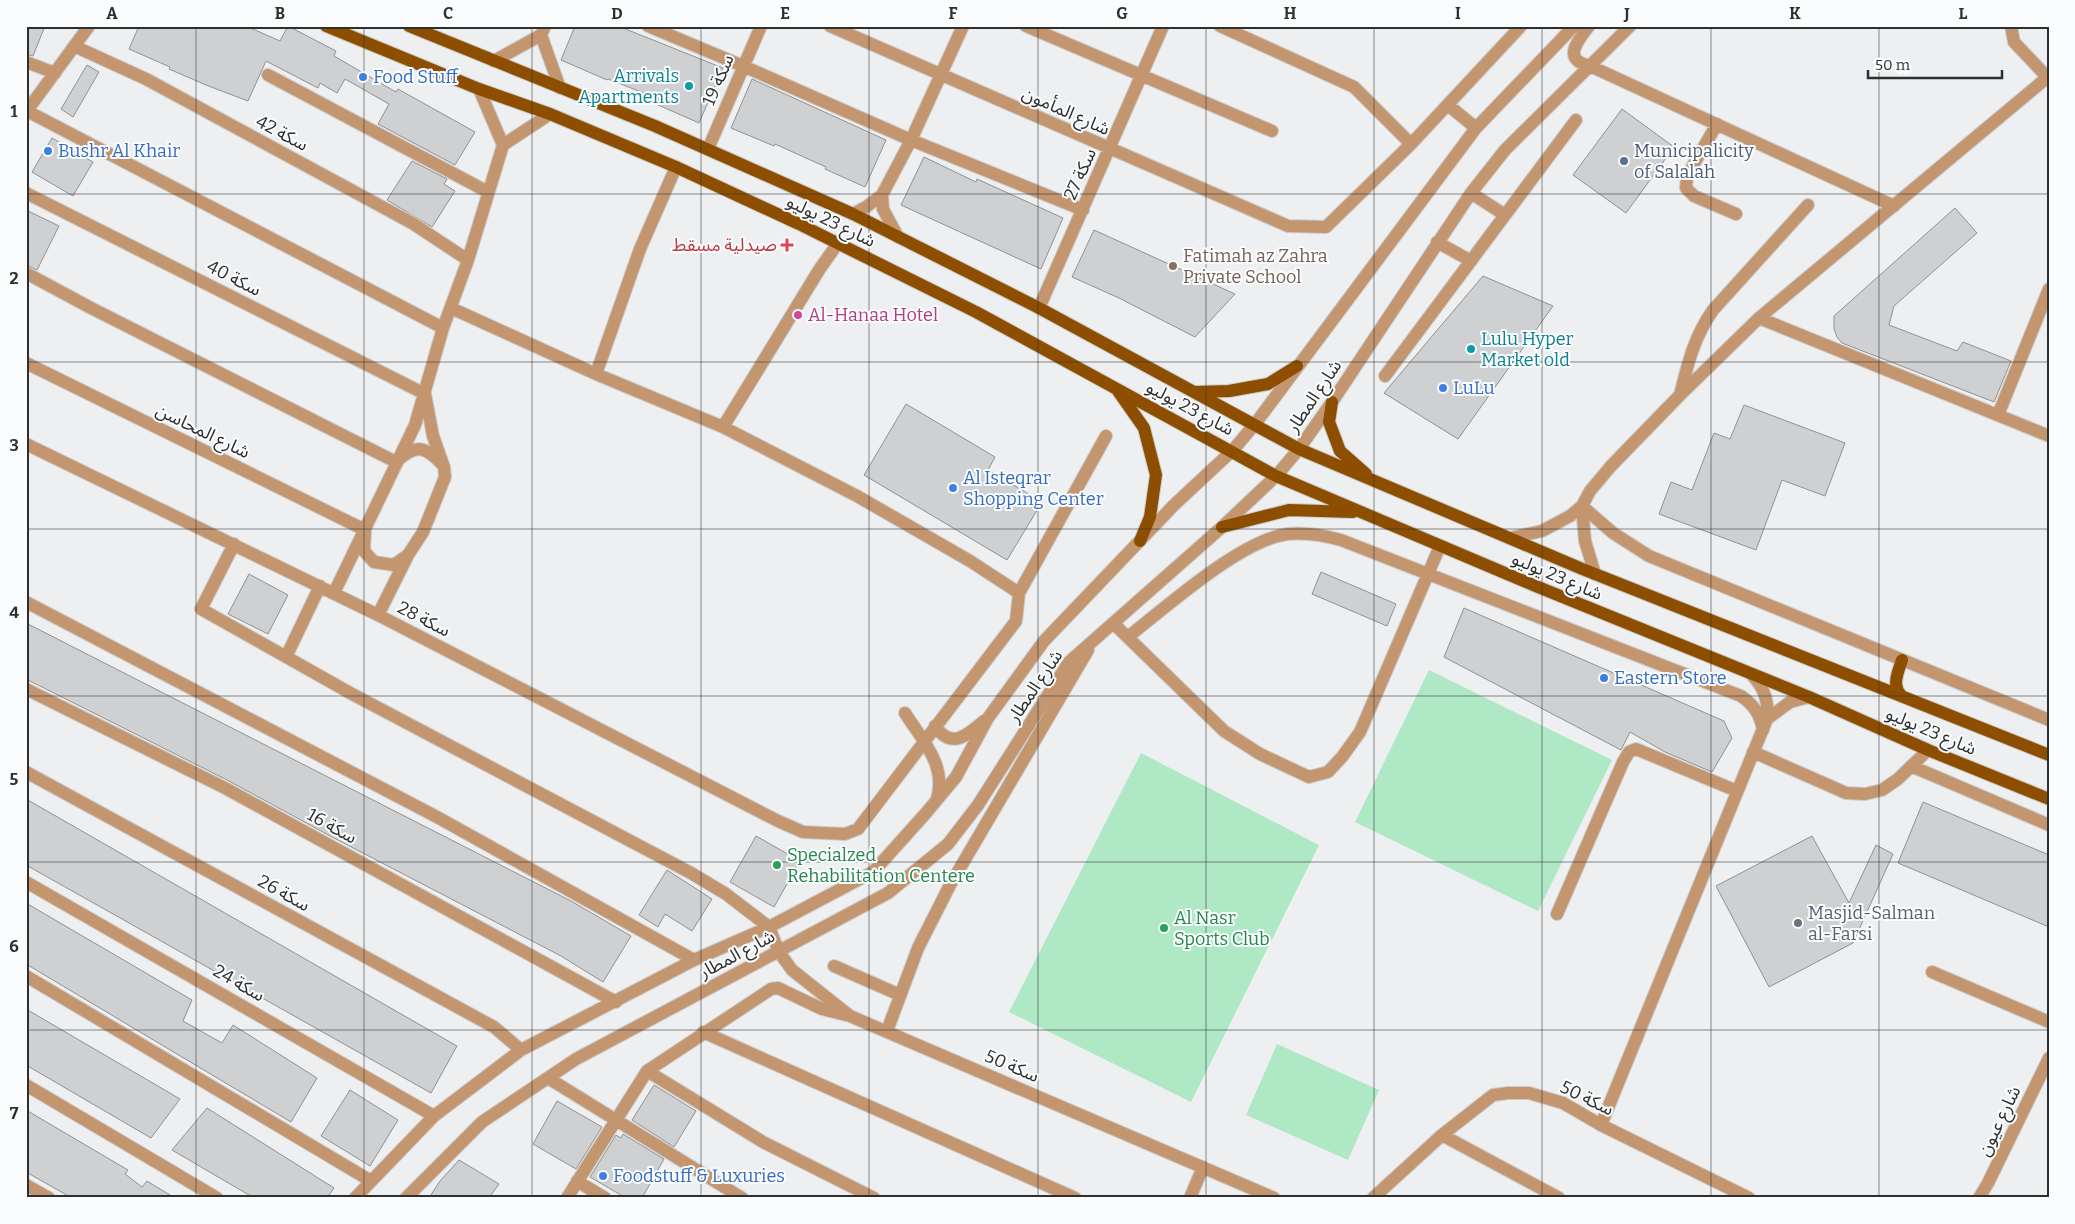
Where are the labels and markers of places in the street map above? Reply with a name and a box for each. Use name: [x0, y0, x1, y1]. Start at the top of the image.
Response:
place label: Arrivals Apartments: [578, 65, 679, 108]
place label: Food Stuff: [373, 66, 459, 88]
marker: Food Stuff: [357, 71, 369, 83]
marker: Arrivals Apartments: [683, 80, 695, 92]
place label: Bushr Al Khair: [58, 140, 180, 162]
place label: Municipalicity of Salalah: [1634, 140, 1754, 183]
marker: Bushr Al Khair: [42, 145, 54, 157]
marker: Municipalicity of Salalah: [1618, 155, 1630, 167]
place label: صيدلية مسقط: [672, 234, 777, 256]
marker: صيدلية مسقط: [781, 239, 793, 251]
place label: Fatimah az Zahra Private School: [1183, 245, 1328, 288]
marker: Fatimah az Zahra Private School: [1167, 260, 1179, 272]
place label: Al-Hanaa Hotel: [808, 304, 938, 326]
marker: Al-Hanaa Hotel: [792, 309, 804, 321]
place label: Lulu Hyper Market old: [1481, 328, 1574, 371]
marker: Lulu Hyper Market old: [1465, 343, 1477, 355]
place label: LuLu: [1453, 377, 1495, 399]
marker: LuLu: [1437, 382, 1449, 394]
place label: Al Isteqrar Shopping Center: [963, 467, 1104, 510]
marker: Al Isteqrar Shopping Center: [947, 482, 959, 494]
place label: Eastern Store: [1614, 667, 1727, 689]
marker: Eastern Store: [1598, 672, 1610, 684]
place label: Specialzed Rehabilitation Centere: [787, 844, 975, 887]
marker: Specialzed Rehabilitation Centere: [771, 859, 783, 871]
place label: Masjid-Salman al-Farsi: [1808, 902, 1936, 945]
place label: Al Nasr Sports Club: [1174, 907, 1270, 950]
marker: Masjid-Salman al-Farsi: [1792, 917, 1804, 929]
marker: Al Nasr Sports Club: [1158, 922, 1170, 934]
place label: Foodstuff & Luxuries: [613, 1165, 785, 1187]
marker: Foodstuff & Luxuries: [597, 1170, 609, 1182]

